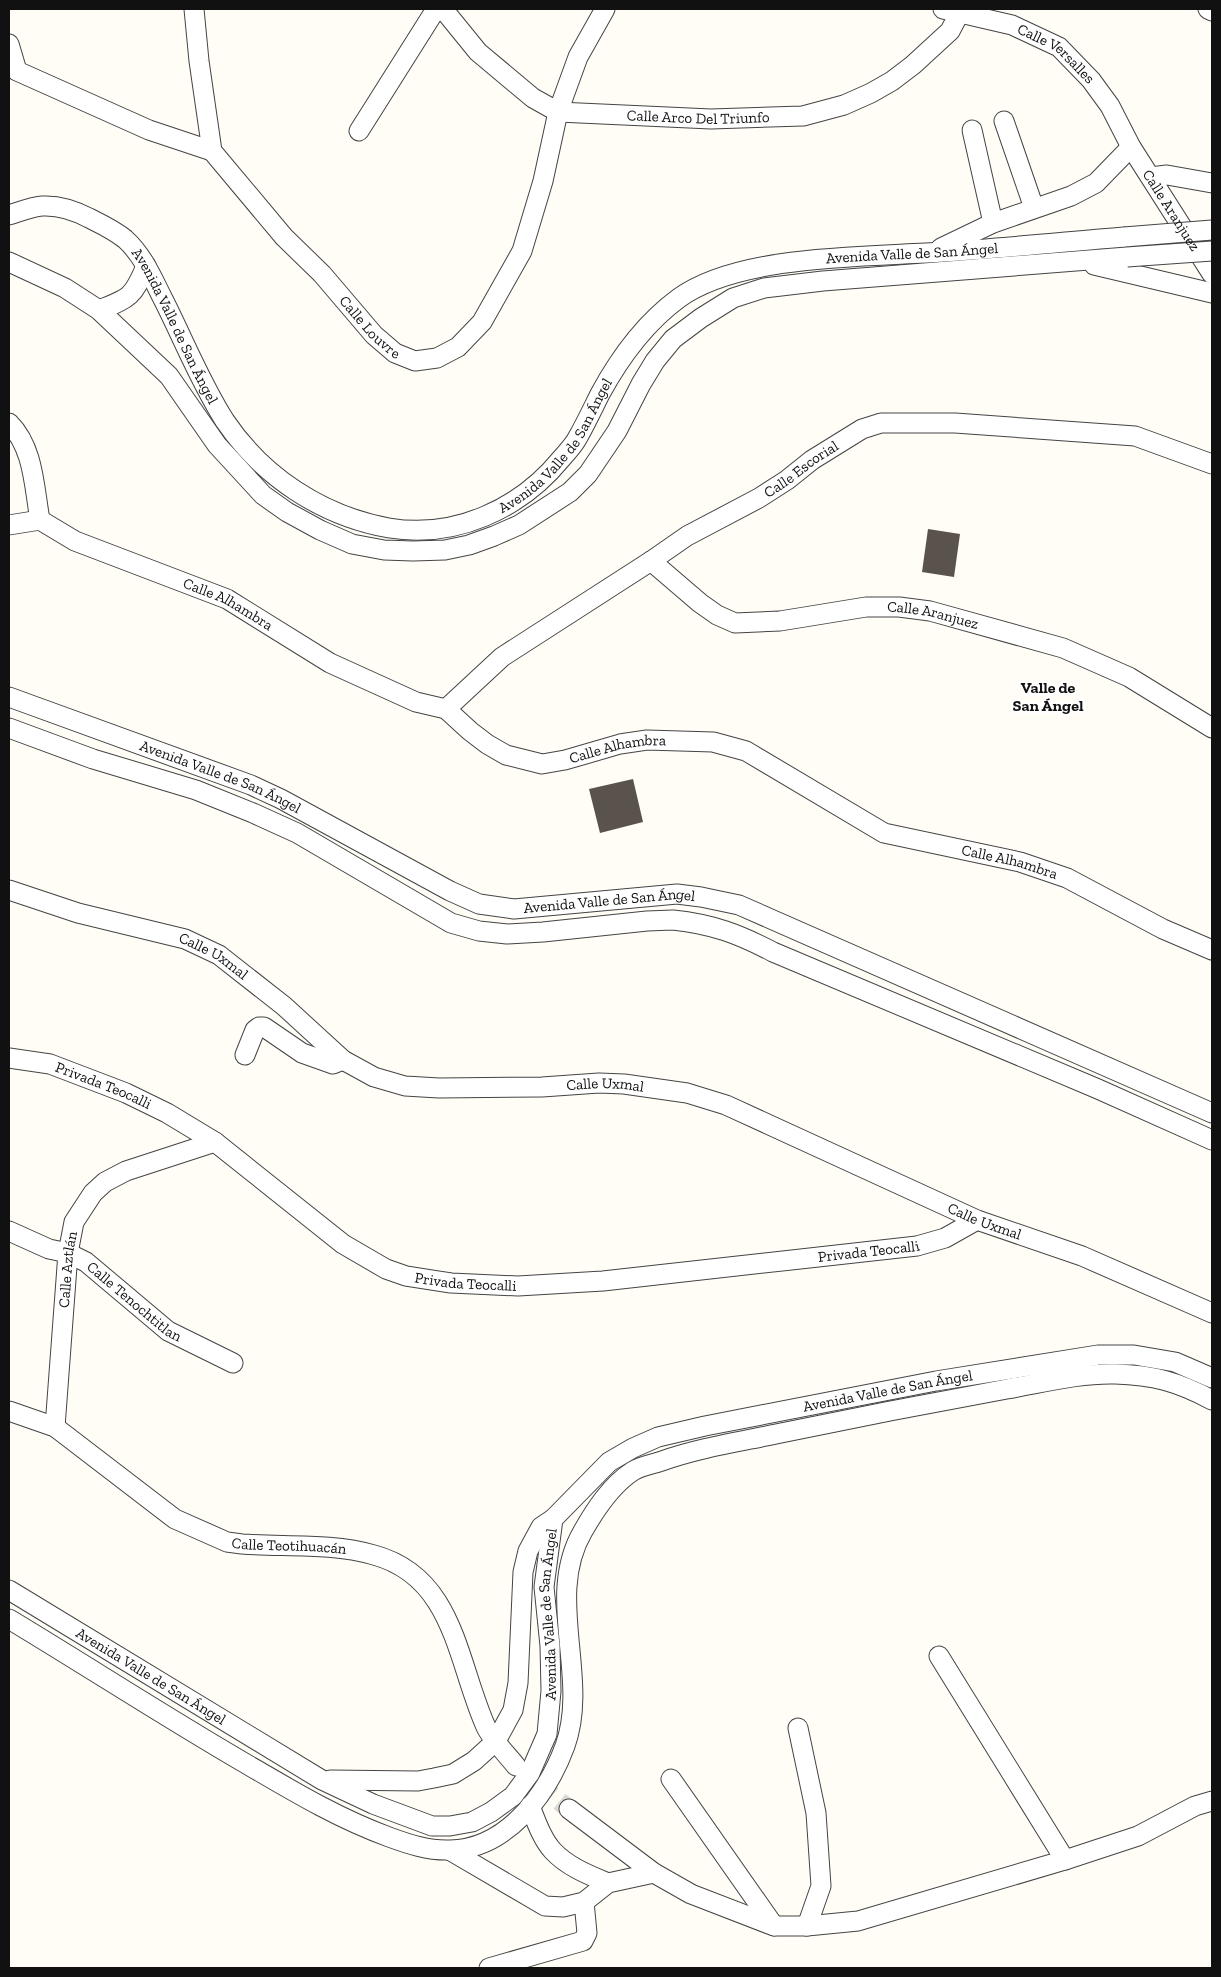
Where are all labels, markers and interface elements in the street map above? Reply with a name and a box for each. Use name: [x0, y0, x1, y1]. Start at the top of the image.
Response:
street label: Calle Versalles: [1014, 20, 1099, 87]
street label: Calle Arco Del Triunfo: [626, 106, 770, 128]
street label: Calle Aranjuez: [1139, 166, 1204, 254]
street label: Avenida Valle de San Ángel: [825, 239, 999, 267]
street label: Avenida Valle de San Ángel: [128, 244, 222, 407]
street label: Calle Louvre: [335, 292, 402, 363]
street label: Avenida Valle de San Ángel: [495, 375, 616, 517]
street label: Calle Escorial: [760, 437, 842, 502]
street label: Calle Alhambra: [180, 574, 276, 634]
street label: Calle Aranjuez: [887, 598, 981, 633]
district label: Valle de San Ángel: [1013, 678, 1084, 715]
street label: Calle Alhambra: [567, 731, 666, 767]
street label: Avenida Valle de San Ángel: [137, 736, 304, 817]
street label: Calle Alhambra: [960, 841, 1060, 883]
street label: Avenida Valle de San Ángel: [523, 885, 696, 917]
street label: Calle Uxmal: [177, 929, 252, 983]
street label: Privada Teocalli: [53, 1058, 154, 1113]
street label: Calle Uxmal: [566, 1074, 645, 1096]
street label: Calle Uxmal: [945, 1199, 1024, 1244]
street label: Calle Aztlán: [55, 1229, 81, 1309]
street label: Privada Teocalli: [817, 1237, 922, 1266]
street label: Calle Tenochtitlan: [83, 1258, 185, 1345]
street label: Privada Teocalli: [413, 1268, 517, 1295]
street label: Avenida Valle de San Ángel: [801, 1366, 974, 1416]
street label: Avenida Valle de San Ángel: [535, 1527, 561, 1701]
street label: Calle Teotihuacán: [231, 1534, 348, 1558]
street label: Avenida Valle de San Ángel: [73, 1624, 229, 1729]

